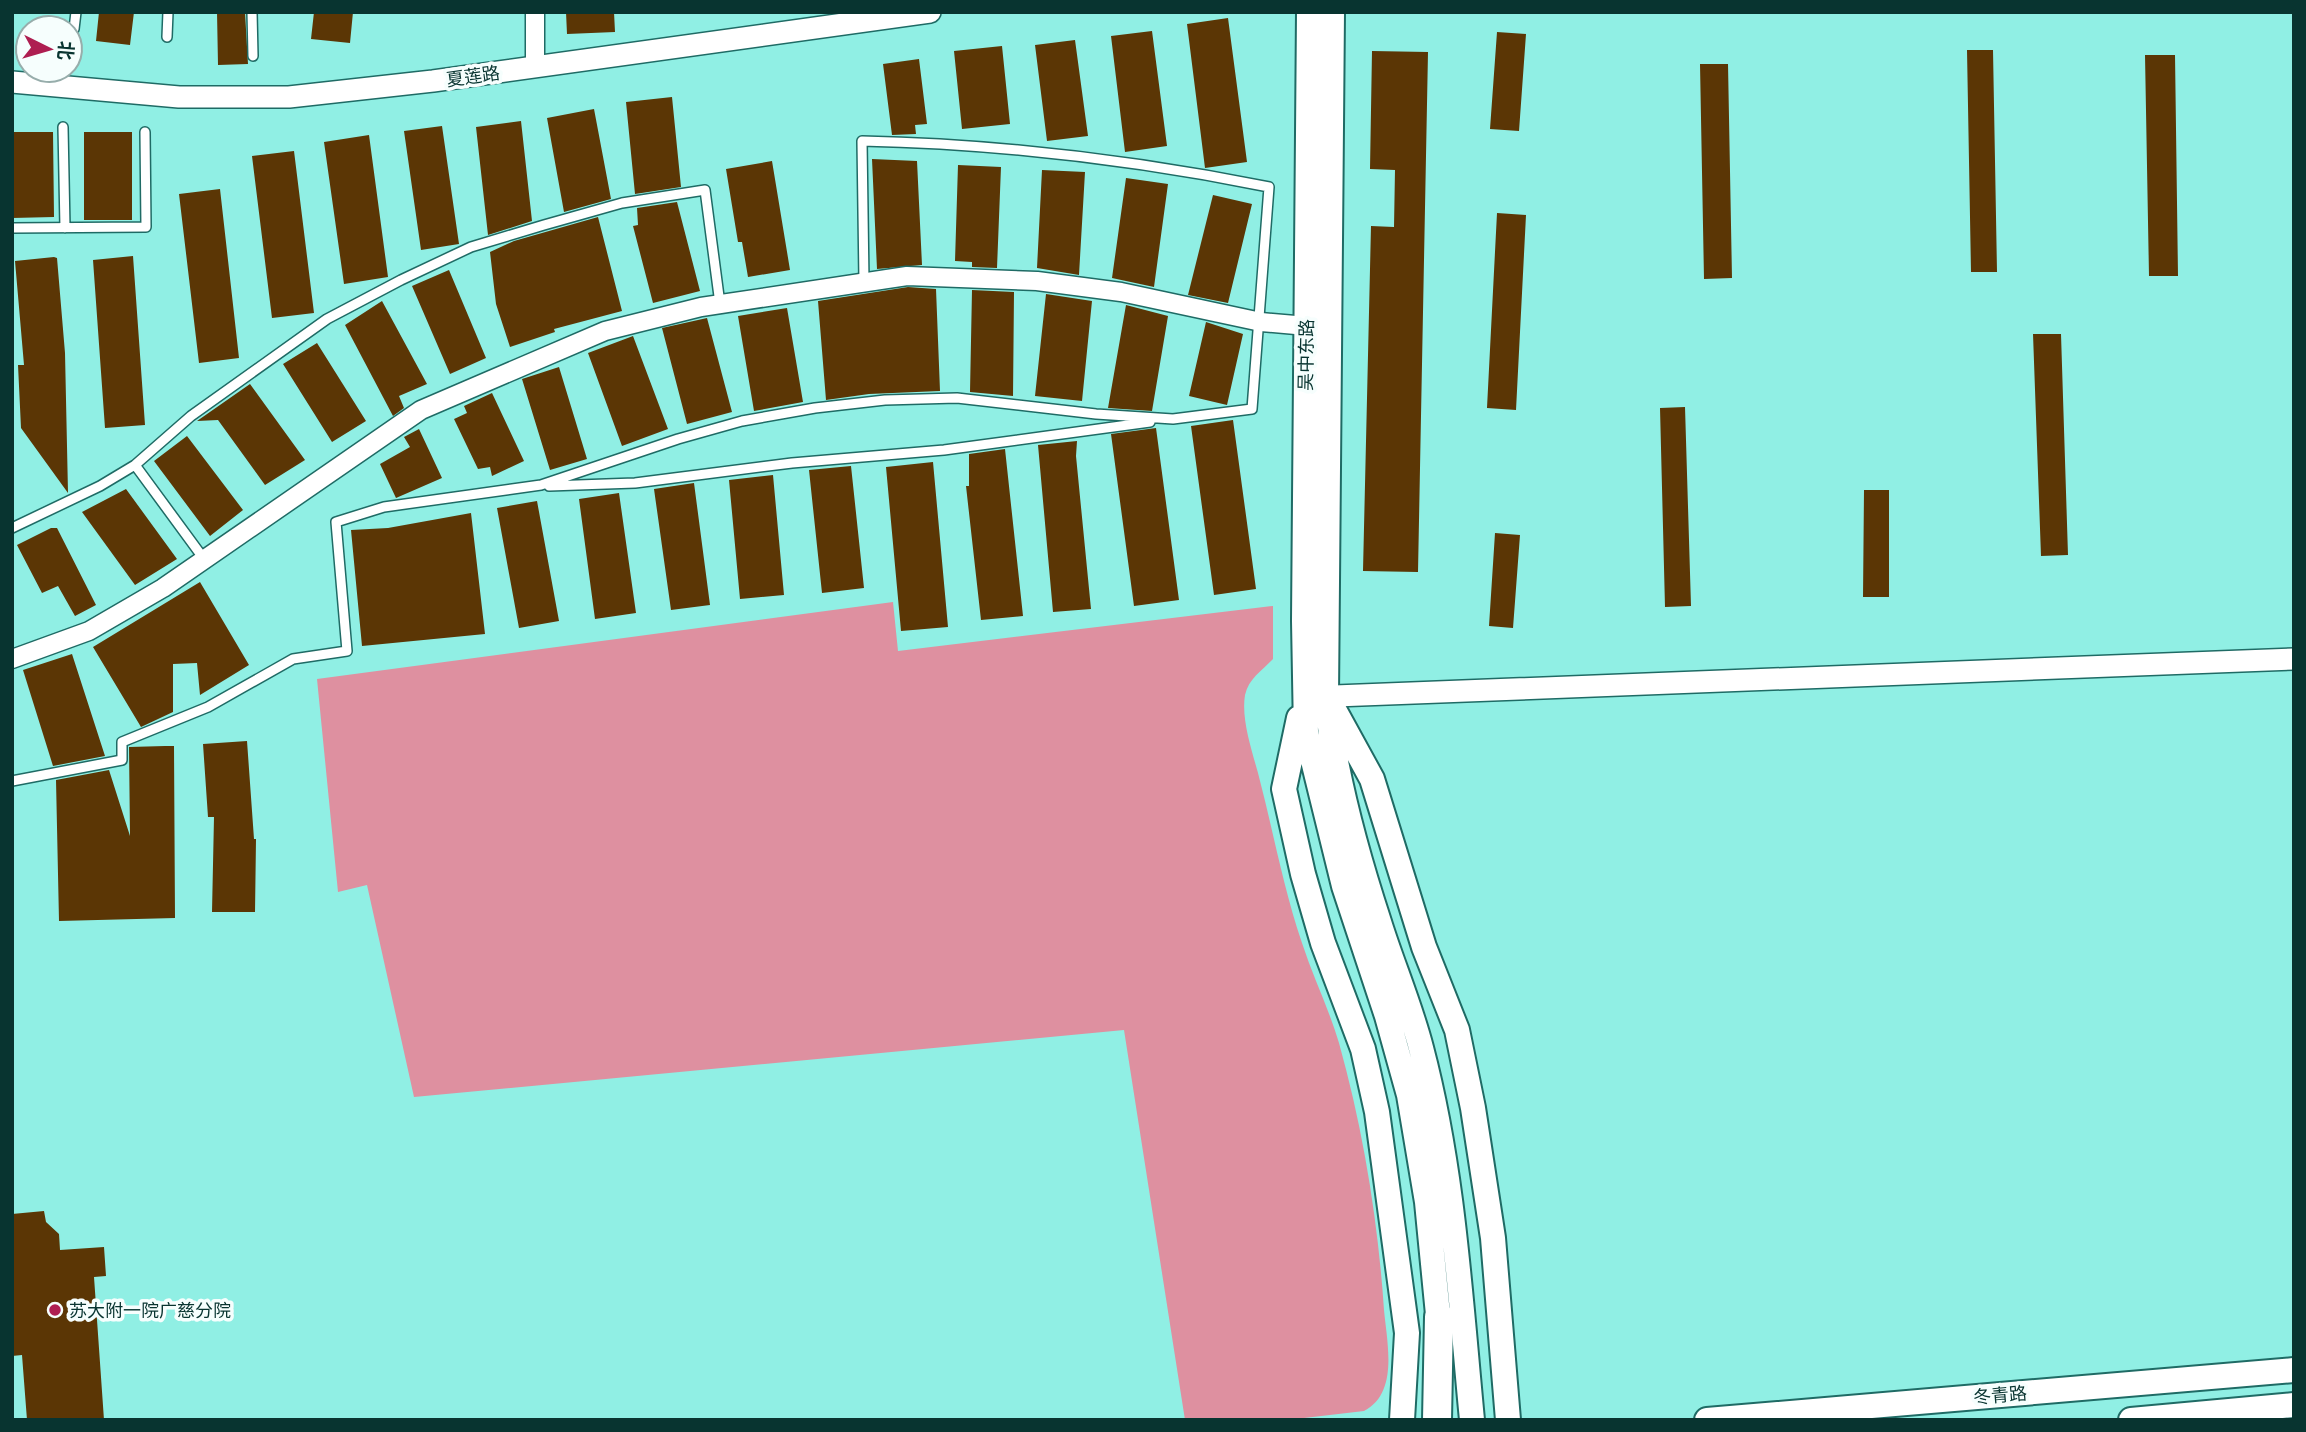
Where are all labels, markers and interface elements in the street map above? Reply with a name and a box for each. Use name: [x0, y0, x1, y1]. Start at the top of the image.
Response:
north arrow: [14, 14, 84, 84]
text: 北: [53, 40, 78, 61]
street label: 夏莲路: [445, 62, 501, 90]
street label: 吴中东路: [1295, 319, 1317, 391]
place label: 苏大附一院广慈分院: [69, 1300, 231, 1321]
marker: 苏大附一院广慈分院: [47, 1302, 63, 1318]
street label: 冬青路: [1972, 1382, 2028, 1408]

